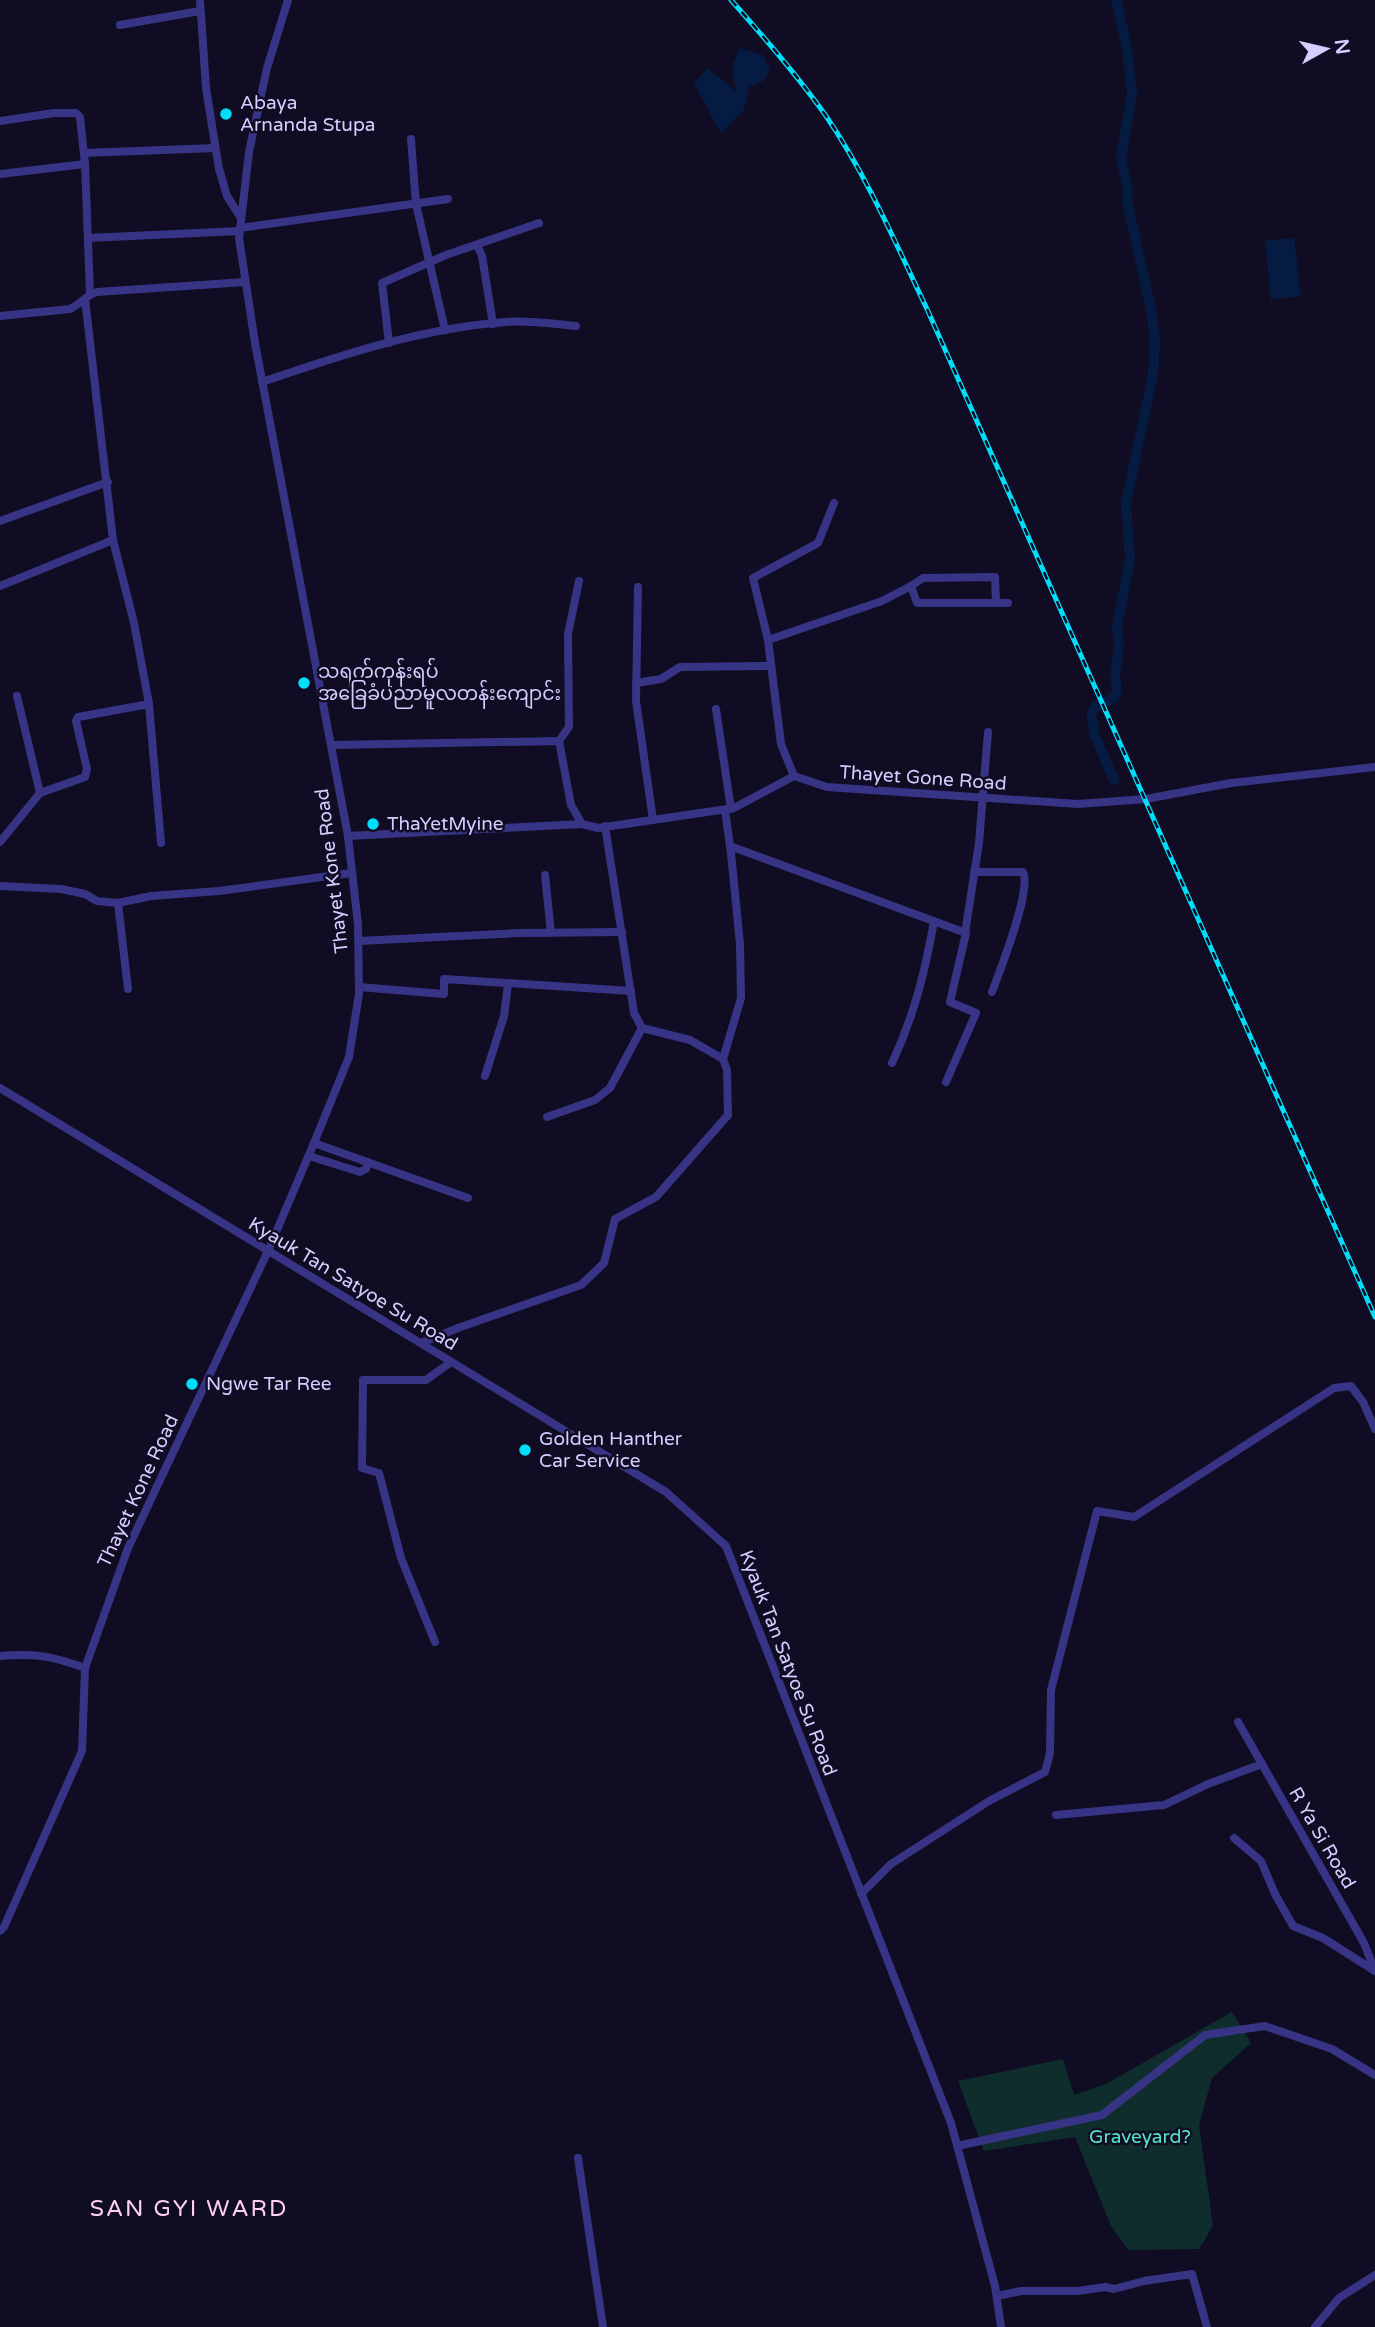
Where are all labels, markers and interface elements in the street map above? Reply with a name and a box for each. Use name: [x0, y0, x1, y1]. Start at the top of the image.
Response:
north arrow: [1291, 14, 1361, 84]
text: N: [1330, 38, 1354, 56]
place label: Abaya Arnanda Stupa: [240, 92, 376, 136]
marker: Abaya Arnanda Stupa: [218, 106, 234, 122]
place label: သရက်ကုန်းရပ် အခြေခံပညာမူလတန်းကျောင်း: [318, 657, 561, 710]
marker: သရက်ကုန်းရပ် အခြေခံပညာမူလတန်းကျောင်း: [296, 675, 312, 691]
street label: Thayet Gone Road: [839, 761, 1007, 795]
street label: Thayet Kone Road: [311, 787, 353, 955]
place label: ThaYetMyine: [387, 813, 504, 835]
marker: ThaYetMyine: [365, 816, 381, 832]
street label: Kyauk Tan Satyoe Su Road: [244, 1213, 462, 1355]
place label: Ngwe Tar Ree: [206, 1373, 332, 1395]
marker: Ngwe Tar Ree: [184, 1376, 200, 1392]
street label: Thayet Kone Road: [93, 1411, 183, 1571]
place label: Golden Hanther Car Service: [539, 1428, 683, 1472]
marker: Golden Hanther Car Service: [517, 1442, 533, 1458]
street label: Kyauk Tan Satyoe Su Road: [735, 1547, 841, 1779]
street label: R Ya Si Road: [1284, 1783, 1360, 1893]
park label: Graveyard?: [1089, 2126, 1191, 2148]
district label: SAN GYI WARD: [90, 2195, 288, 2223]

